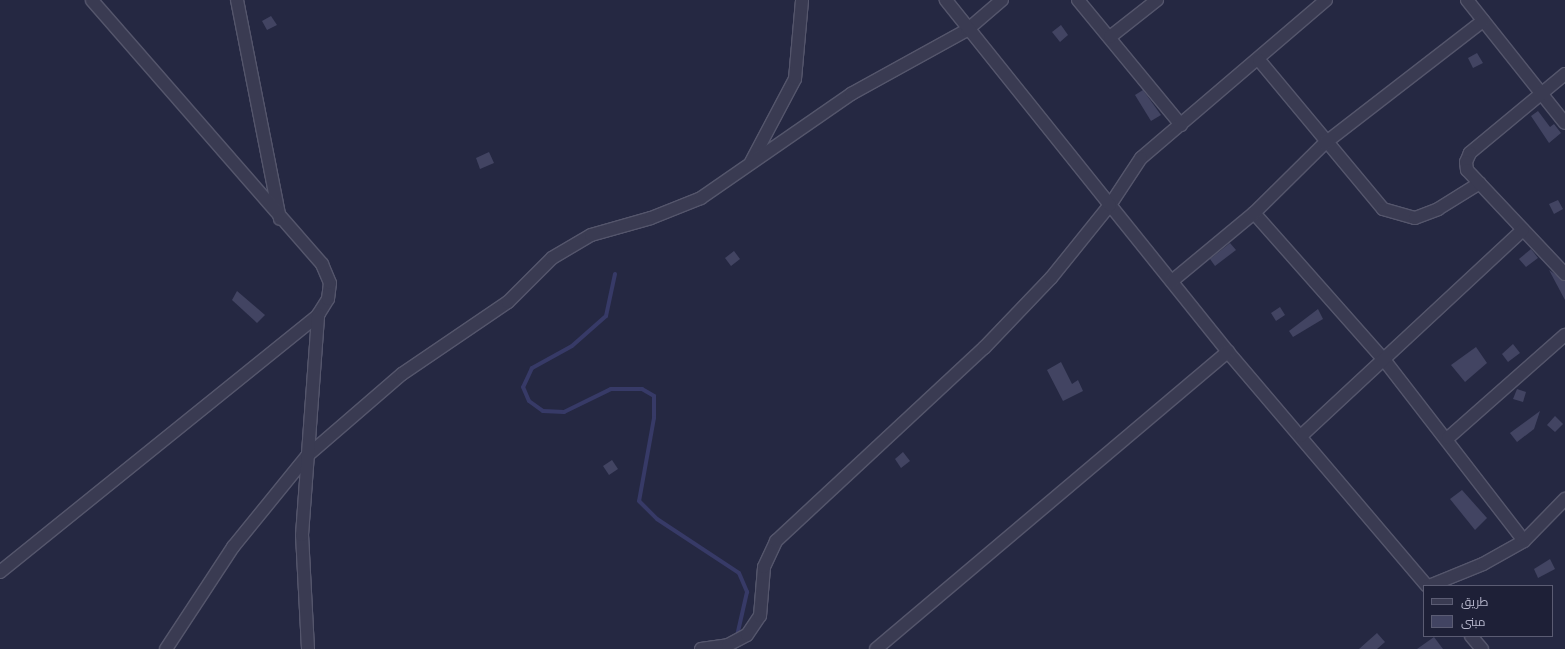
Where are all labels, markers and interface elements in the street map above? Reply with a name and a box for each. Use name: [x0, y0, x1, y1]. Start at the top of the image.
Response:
legend: [1423, 585, 1553, 637]
text: طريق: [1461, 594, 1488, 609]
text: مبنى: [1461, 614, 1486, 629]

